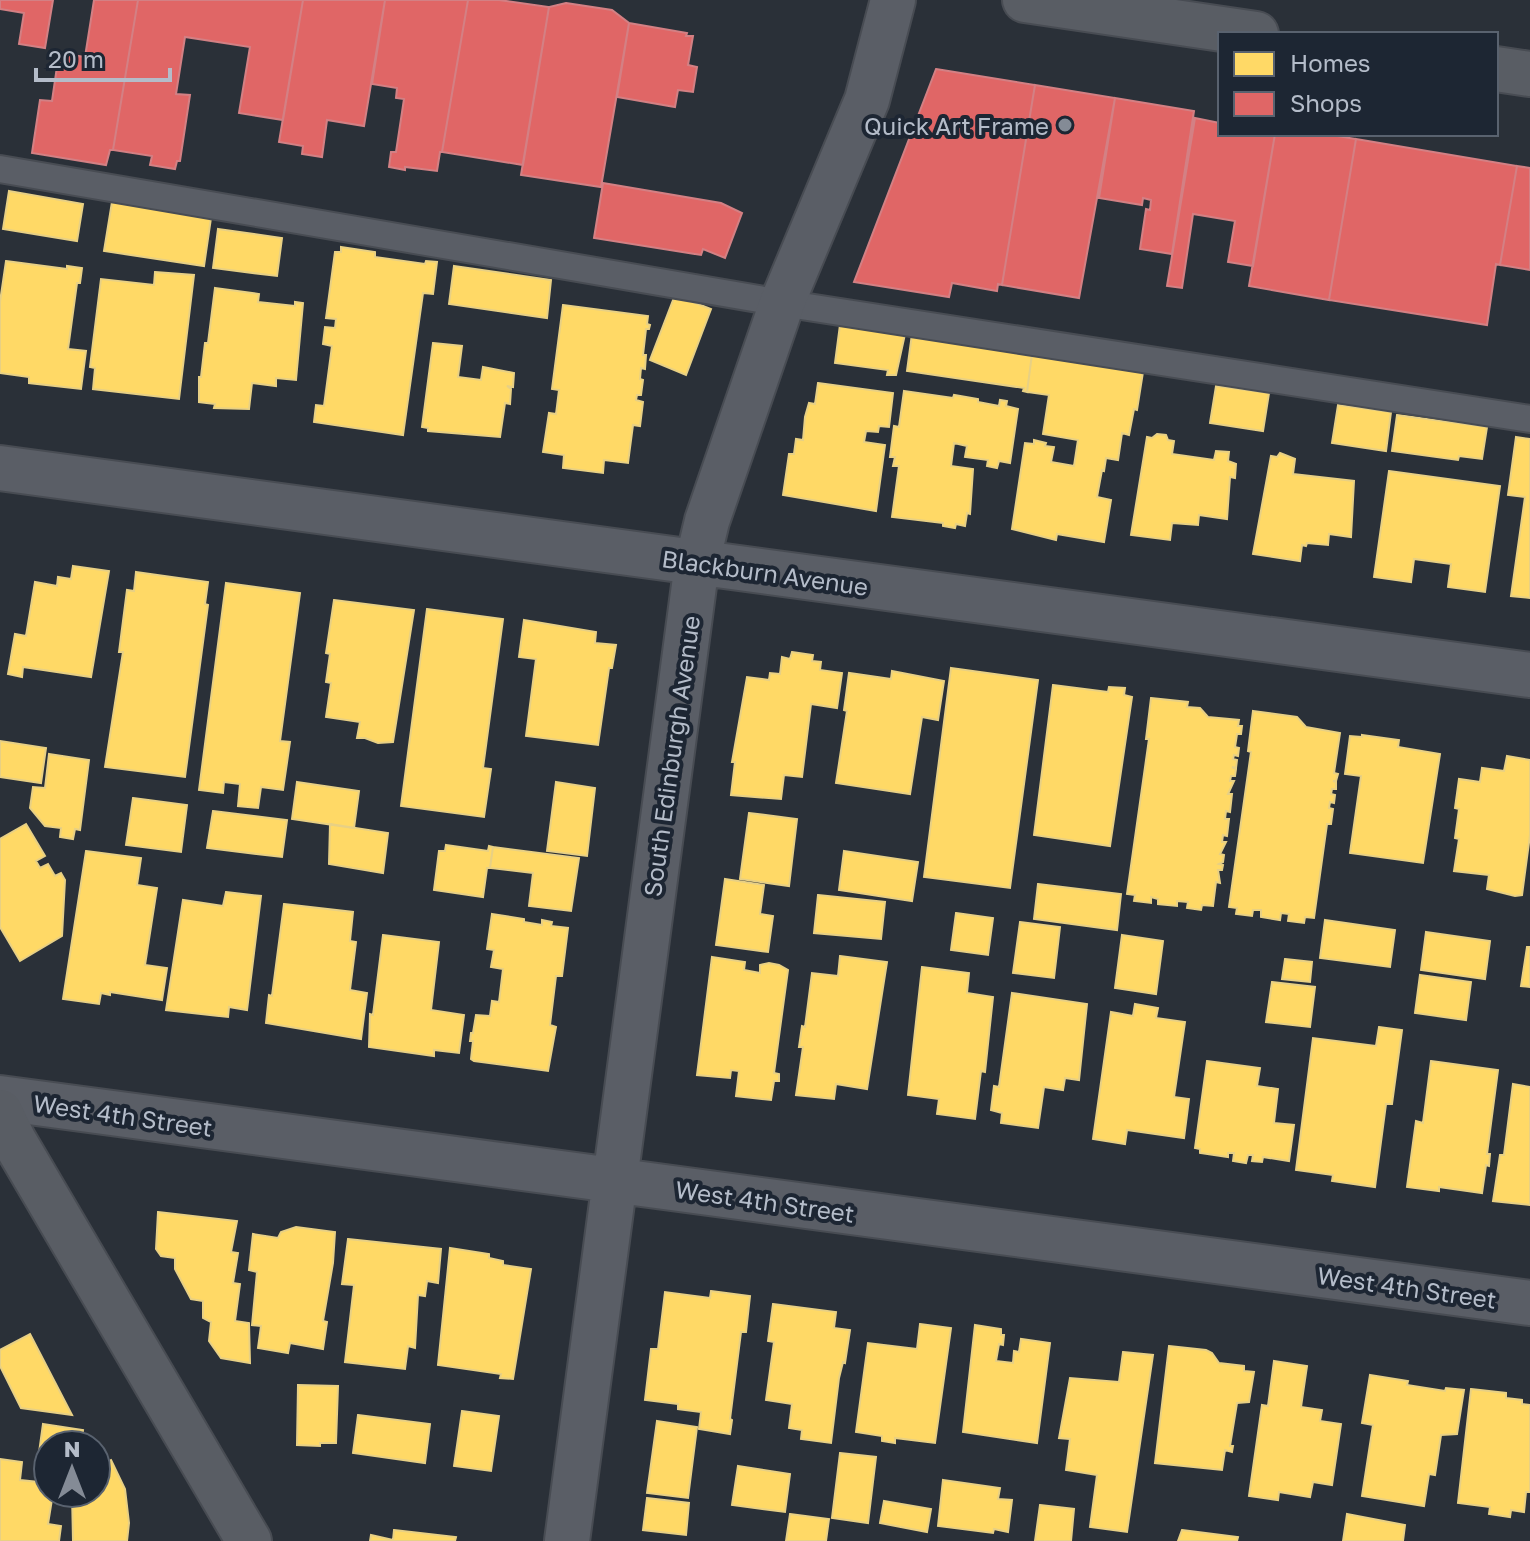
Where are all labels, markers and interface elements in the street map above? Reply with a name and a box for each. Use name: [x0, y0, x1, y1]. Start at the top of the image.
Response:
scale bar: [36, 32, 170, 82]
legend: [1218, 32, 1498, 136]
text: 20 m: [48, 44, 104, 73]
text: Homes: [1290, 48, 1371, 77]
text: Shops: [1290, 88, 1362, 117]
place label: Quick Art Frame: [864, 111, 1049, 140]
marker: Quick Art Frame: [1056, 116, 1074, 134]
street label: Blackburn Avenue: [660, 543, 870, 601]
street label: South Edinburgh Avenue: [637, 614, 705, 898]
street label: West 4th Street: [32, 1088, 214, 1142]
street label: West 4th Street: [674, 1174, 856, 1228]
street label: West 4th Street: [1316, 1260, 1498, 1314]
north arrow: [32, 1429, 112, 1509]
text: N: [64, 1435, 80, 1462]

